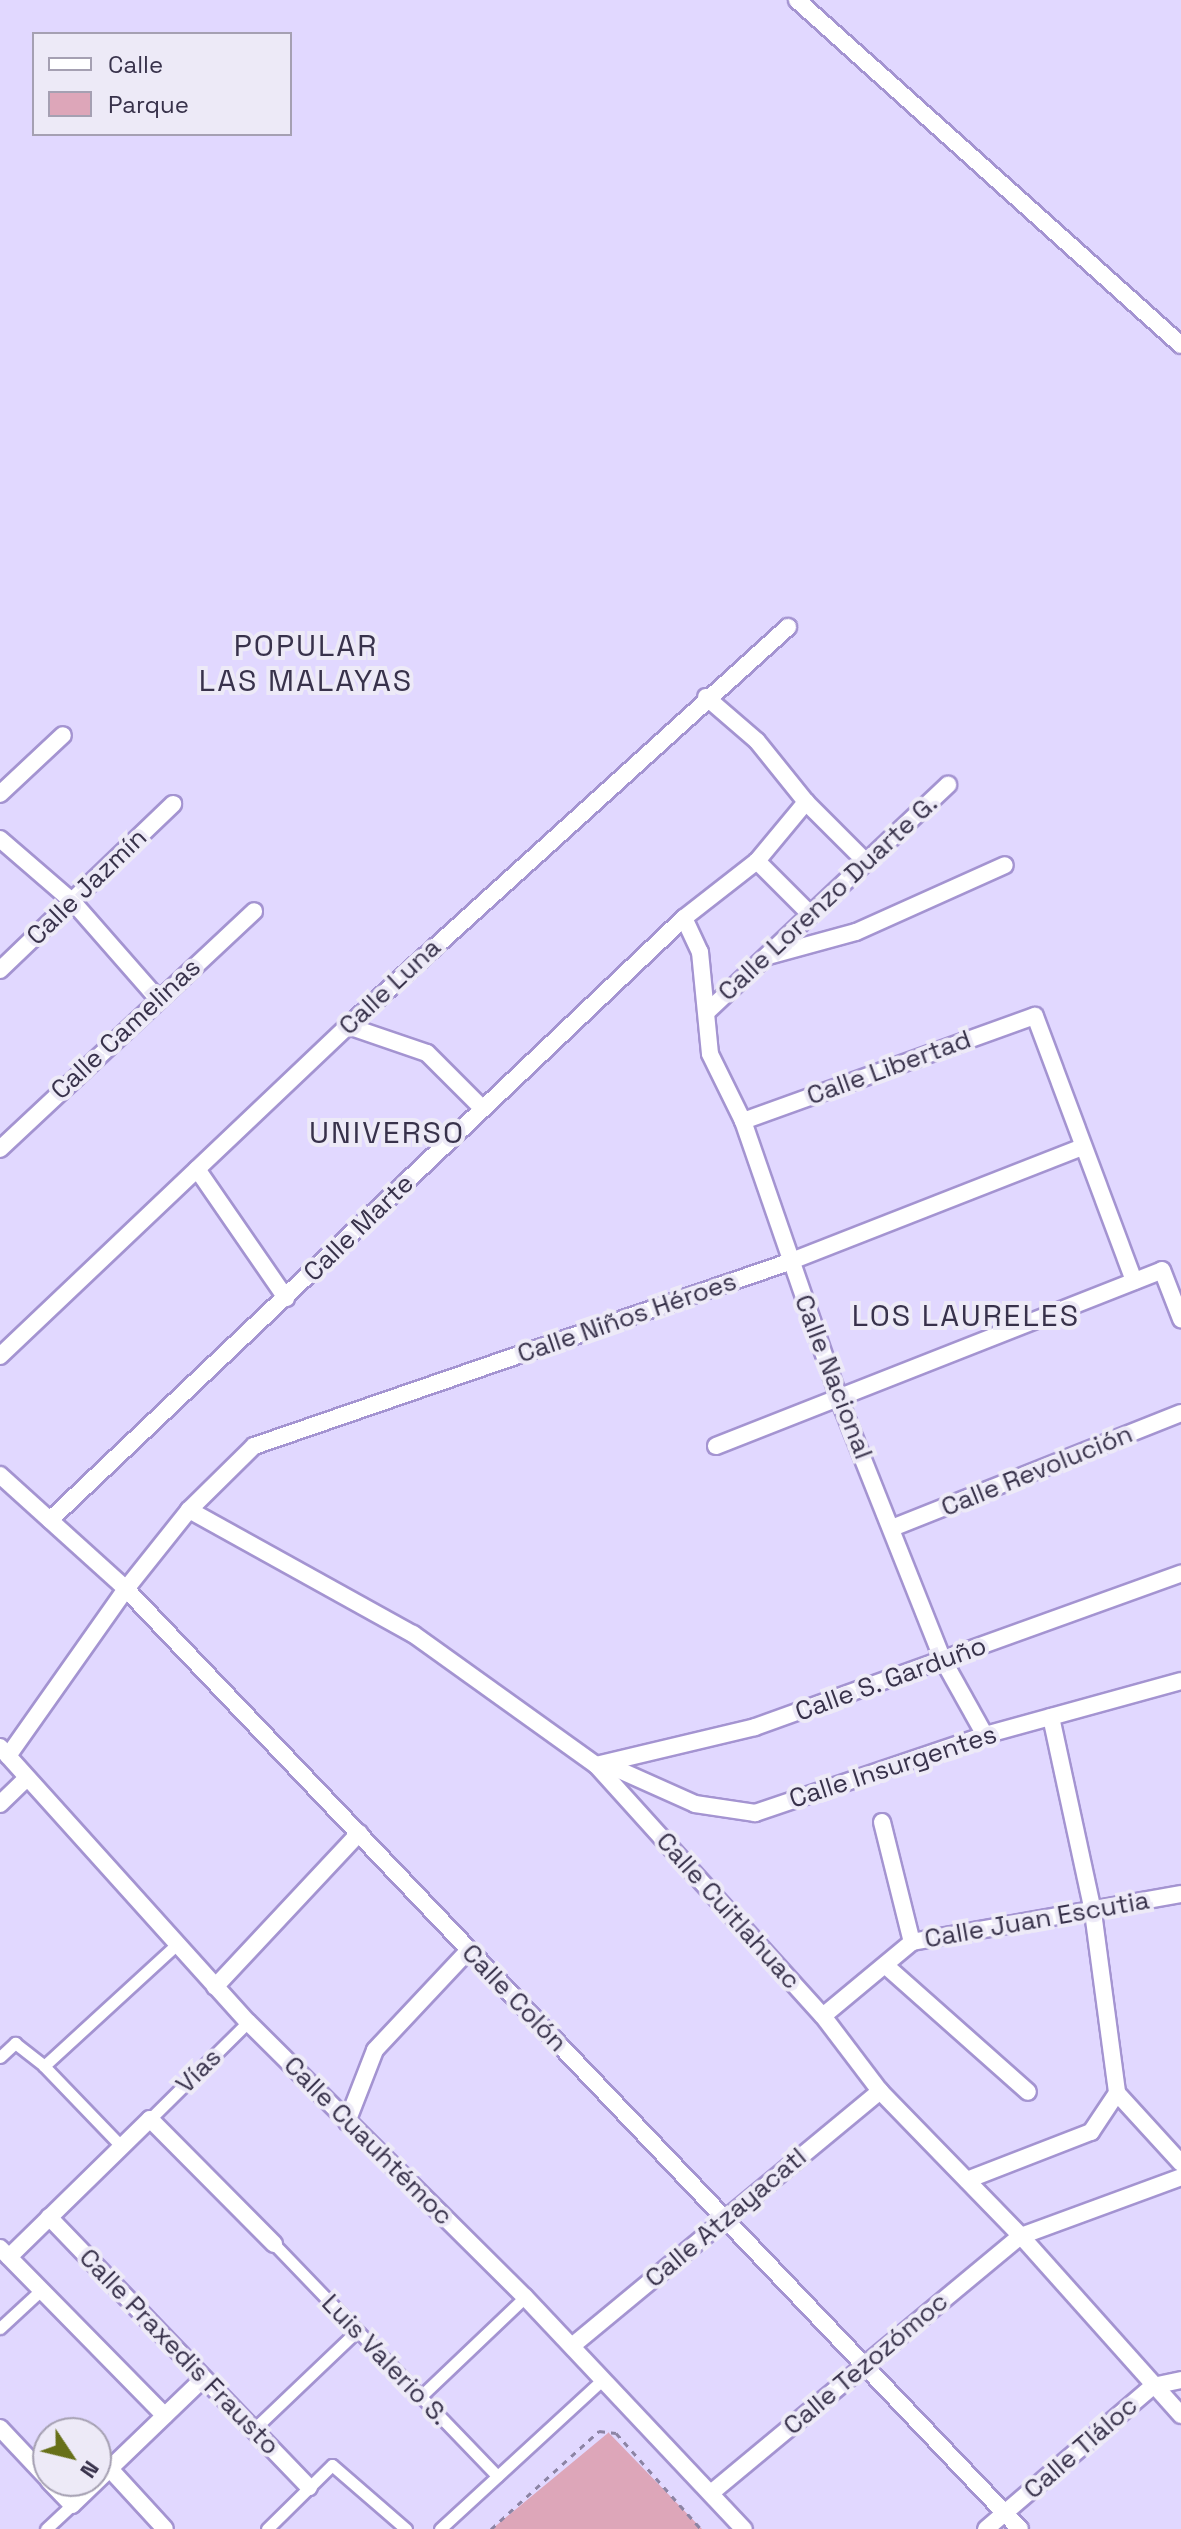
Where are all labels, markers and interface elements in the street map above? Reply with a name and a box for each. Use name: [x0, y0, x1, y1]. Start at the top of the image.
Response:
legend: [32, 32, 292, 136]
text: Calle: [108, 49, 163, 80]
text: Parque: [108, 89, 189, 120]
district label: POPULAR LAS MALAYAS: [199, 628, 413, 698]
street label: Calle Lorenzo Duarte G.: [712, 788, 944, 1008]
street label: Calle Jazmín: [21, 822, 153, 952]
street label: Calle Luna: [333, 932, 447, 1042]
street label: Calle Camelinas: [45, 952, 207, 1106]
street label: Calle Libertad: [803, 1024, 975, 1112]
district label: UNIVERSO: [309, 1115, 465, 1151]
street label: Calle Marte: [298, 1168, 420, 1288]
street label: Calle Niños Héroes: [513, 1266, 741, 1370]
street label: Calle Nacional: [787, 1290, 879, 1464]
district label: LOS LAURELES: [852, 1298, 1080, 1334]
street label: Calle Revolución: [937, 1418, 1137, 1524]
street label: Calle S. Garduño: [791, 1630, 991, 1728]
street label: Calle Insurgentes: [785, 1719, 1001, 1815]
street label: Calle Cuitlahuac: [649, 1826, 807, 1996]
street label: Calle Juan Escutia: [922, 1885, 1152, 1955]
street label: Calle Colón: [455, 1938, 573, 2058]
street label: Vías: [170, 2042, 228, 2100]
street label: Calle Cuauhtémoc: [277, 2050, 459, 2232]
street label: Calle Atzayacatl: [639, 2141, 813, 2295]
street label: Calle Praxedis Frausto: [72, 2242, 286, 2462]
street label: Calle Tezozómoc: [777, 2286, 955, 2442]
street label: Luis Valerio S.: [315, 2288, 455, 2432]
street label: Calle Tláloc: [1018, 2390, 1144, 2506]
north arrow: [32, 2417, 112, 2497]
text: N: [74, 2456, 106, 2484]

